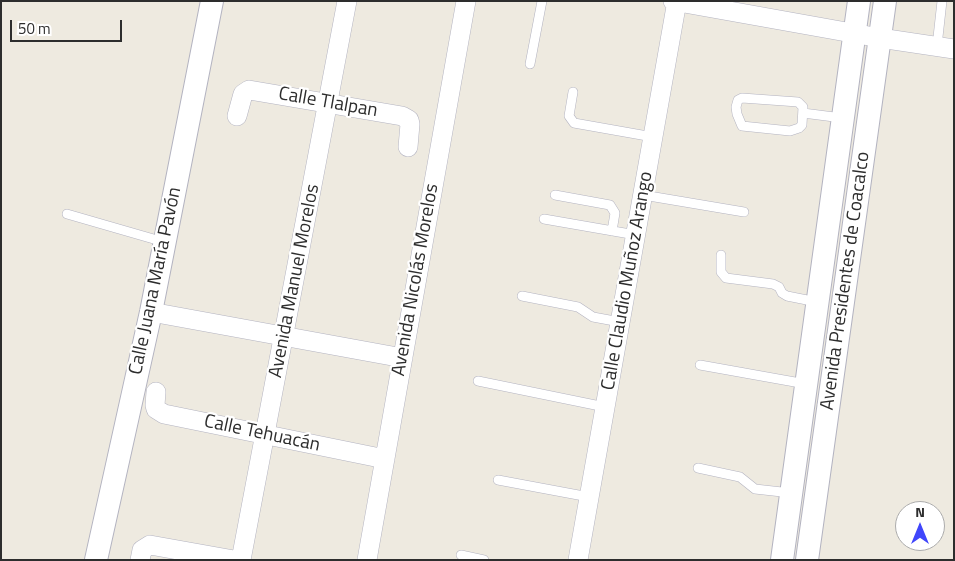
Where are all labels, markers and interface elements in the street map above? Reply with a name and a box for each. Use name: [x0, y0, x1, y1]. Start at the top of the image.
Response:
scale bar: [12, 10, 125, 42]
text: 50 m: [18, 17, 51, 40]
street label: Calle Tlalpan: [277, 83, 379, 123]
street label: Avenida Presidentes de Coacalco: [817, 150, 875, 412]
street label: Calle Claudio Muñoz Arango: [598, 170, 658, 392]
street label: Avenida Manuel Morelos: [265, 182, 325, 380]
street label: Avenida Nicolás Morelos: [388, 182, 444, 378]
street label: Calle Juana María Pavón: [125, 185, 187, 377]
street label: Calle Tehuacán: [202, 411, 322, 457]
north arrow: [895, 501, 945, 551]
text: N: [915, 501, 925, 522]

